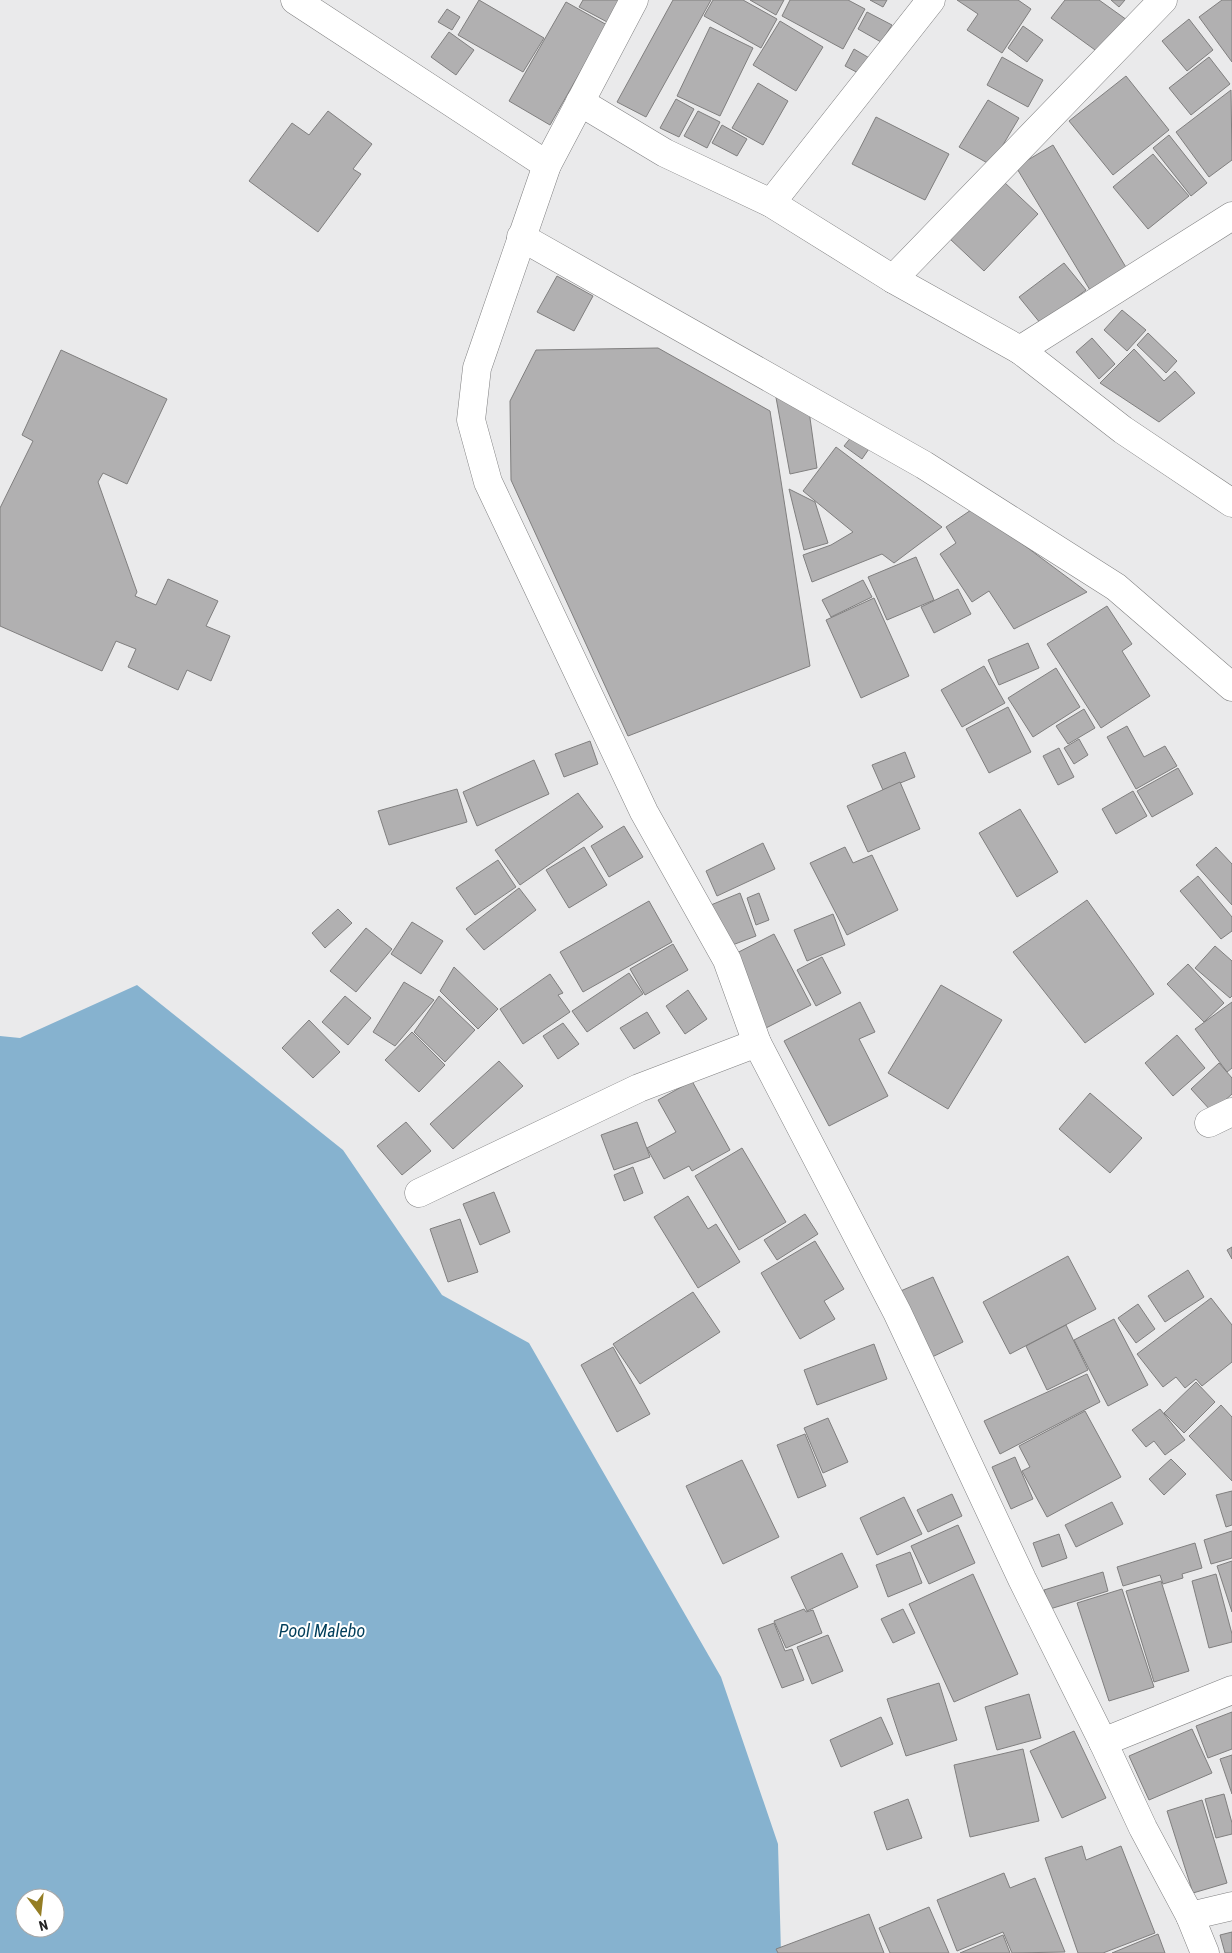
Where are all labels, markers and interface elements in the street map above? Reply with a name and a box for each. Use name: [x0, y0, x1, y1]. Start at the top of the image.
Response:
water label: Pool Malebo: [279, 1620, 365, 1641]
north arrow: [15, 1888, 65, 1938]
text: N: [37, 1917, 50, 1934]

